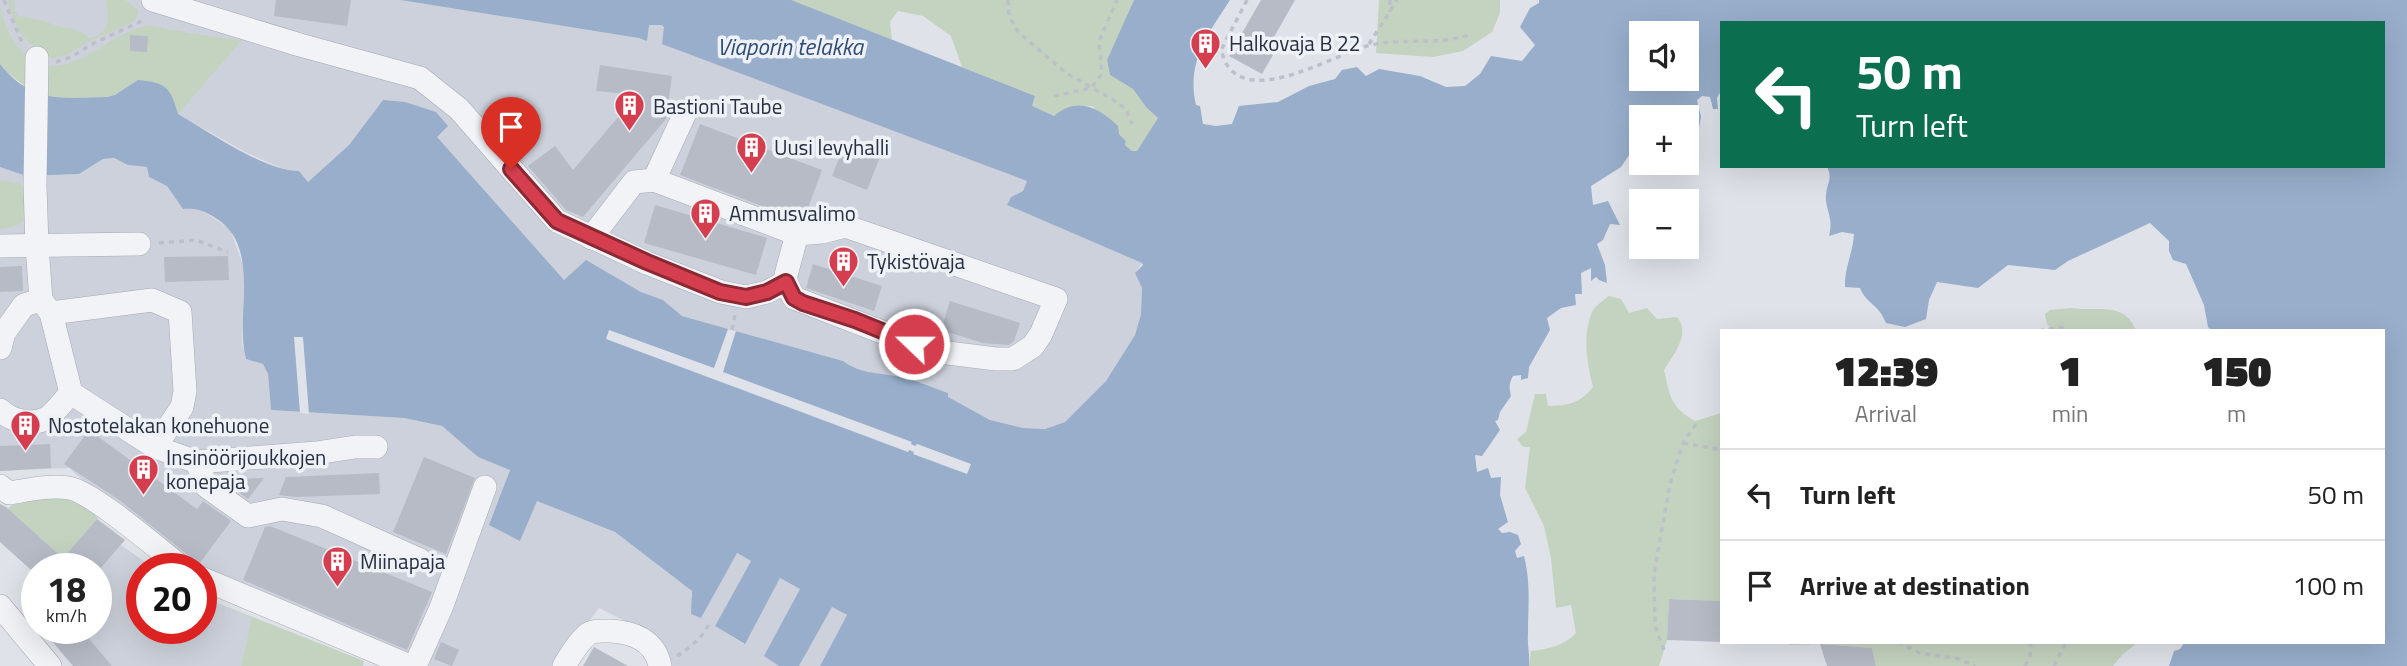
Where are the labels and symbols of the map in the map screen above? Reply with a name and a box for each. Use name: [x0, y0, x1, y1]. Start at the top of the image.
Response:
building icon: Halkovaja B 22: [1189, 26, 1223, 70]
place label: Halkovaja B 22: [1229, 27, 1361, 59]
water label: Viaporin telakka: [717, 29, 865, 64]
building icon: Bastioni Taube: [613, 89, 647, 133]
place label: Bastioni Taube: [653, 90, 782, 122]
pin: [481, 97, 541, 169]
building icon: Uusi levyhalli: [734, 130, 768, 174]
place label: Uusi levyhalli: [774, 131, 889, 163]
building icon: Ammusvalimo: [689, 196, 723, 240]
place label: Ammusvalimo: [729, 197, 856, 229]
building icon: Tykistövaja: [827, 244, 861, 288]
place label: Tykistövaja: [867, 245, 966, 277]
position arrow: [877, 307, 951, 381]
building icon: Nostotelakan konehuone: [8, 408, 42, 452]
place label: Nostotelakan konehuone: [48, 409, 269, 441]
place label: Insinöörijoukkojen konepaja: [166, 441, 326, 497]
building icon: Insinöörijoukkojen konepaja: [126, 452, 160, 496]
building icon: Miinapaja: [320, 544, 354, 588]
place label: Miinapaja: [360, 545, 446, 577]
speed limit sign: 20: [126, 553, 217, 644]

